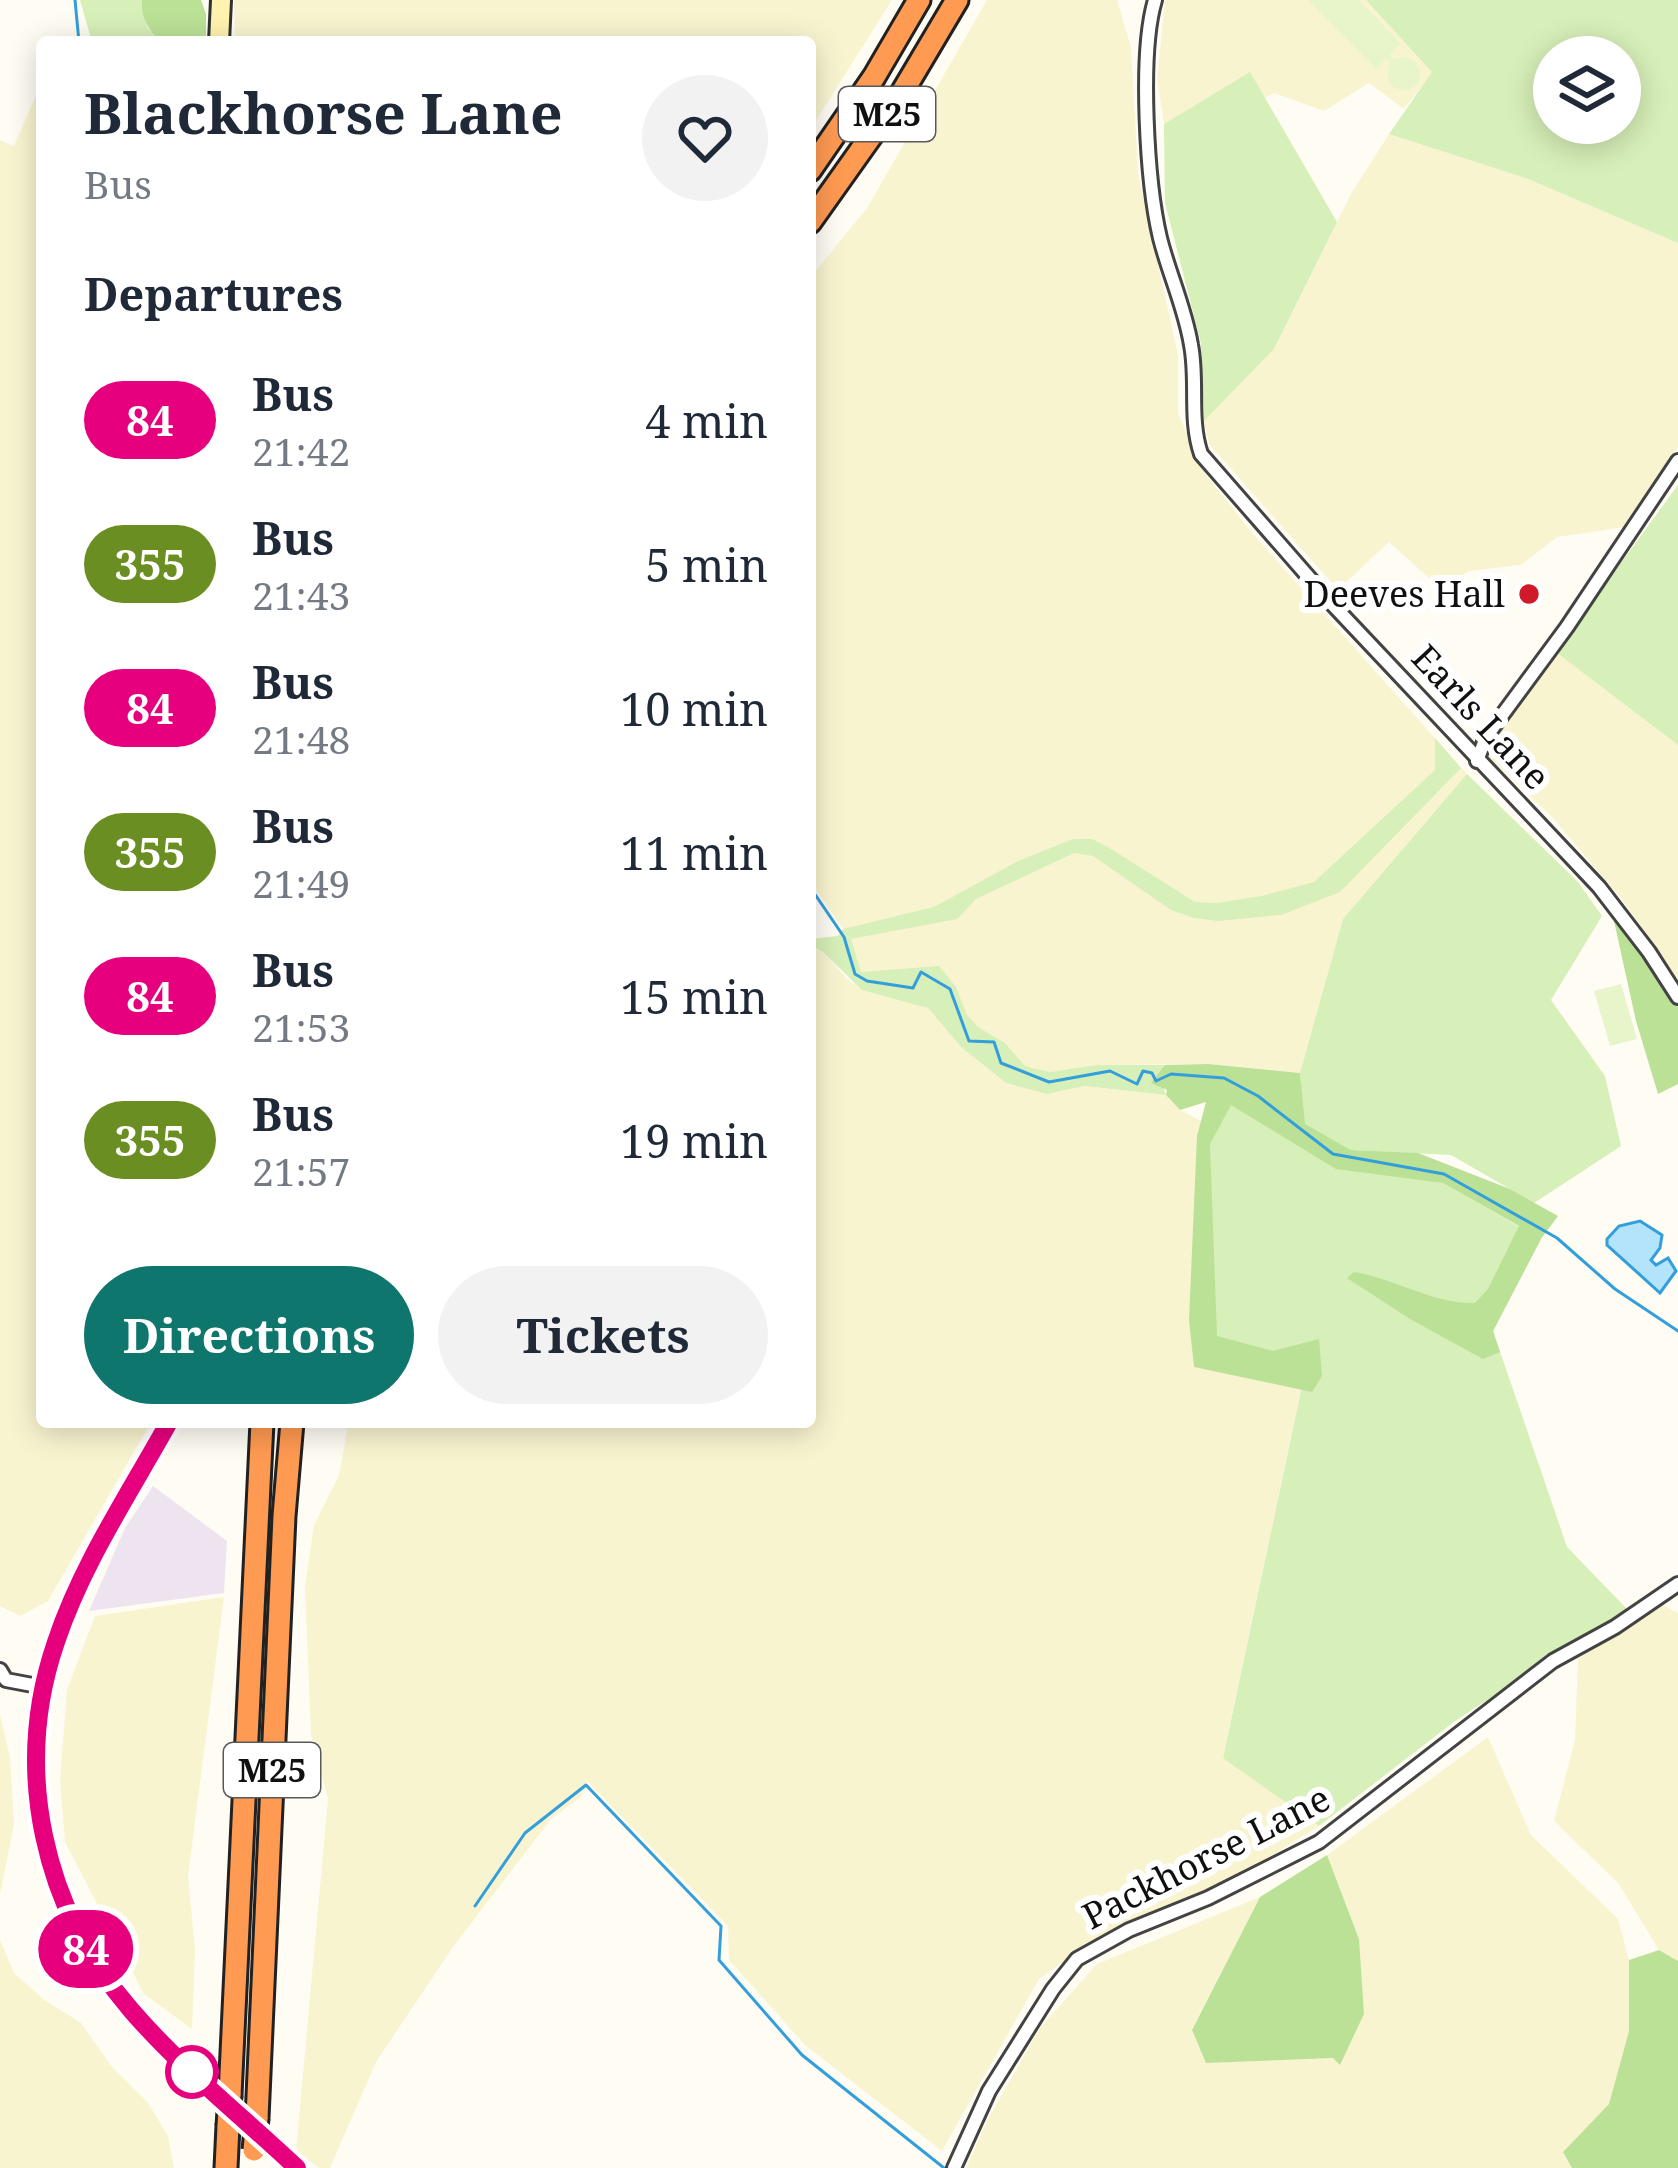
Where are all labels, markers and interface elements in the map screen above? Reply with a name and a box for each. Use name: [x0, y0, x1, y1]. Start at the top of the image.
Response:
map controls: [1533, 36, 1641, 144]
button: layers: [1533, 36, 1641, 144]
text: Blackhorse Lane: [84, 73, 563, 151]
button: heart: [642, 75, 768, 201]
road number: M25: [839, 87, 935, 141]
text: Bus: [84, 157, 152, 210]
text: Departures: [84, 263, 343, 324]
text: Bus: [252, 363, 334, 424]
text: 4 min: [645, 390, 768, 451]
text: 84: [126, 391, 174, 448]
text: 21:42: [252, 424, 350, 477]
text: Bus: [252, 507, 334, 568]
text: 5 min: [645, 534, 768, 595]
text: 355: [114, 535, 186, 592]
text: 21:43: [252, 568, 350, 621]
place label: Deeves Hall: [1303, 569, 1505, 618]
marker: Deeves Hall: [1516, 581, 1542, 607]
street label: Earls Lane: [1402, 634, 1561, 800]
text: Bus: [252, 651, 334, 712]
text: 10 min: [620, 678, 768, 739]
text: 84: [126, 679, 174, 736]
text: 21:48: [252, 712, 350, 765]
text: Bus: [252, 795, 334, 856]
text: 11 min: [620, 822, 768, 883]
text: 355: [114, 823, 186, 880]
text: 21:49: [252, 856, 350, 909]
text: Bus: [252, 939, 334, 1000]
text: 15 min: [620, 966, 768, 1027]
text: 84: [126, 967, 174, 1024]
text: 21:53: [252, 1000, 350, 1053]
text: Bus: [252, 1083, 334, 1144]
text: 19 min: [620, 1110, 768, 1171]
text: 355: [114, 1111, 186, 1168]
text: 21:57: [252, 1144, 350, 1197]
button: Directions: [84, 1266, 414, 1404]
button: Tickets: [438, 1266, 768, 1404]
road number: M25: [224, 1743, 320, 1797]
street label: Packhorse Lane: [1074, 1773, 1338, 1940]
line badge: 84: [32, 1910, 140, 1988]
text: 84: [62, 1920, 110, 1977]
unlabelled marker: [167, 2047, 217, 2097]

